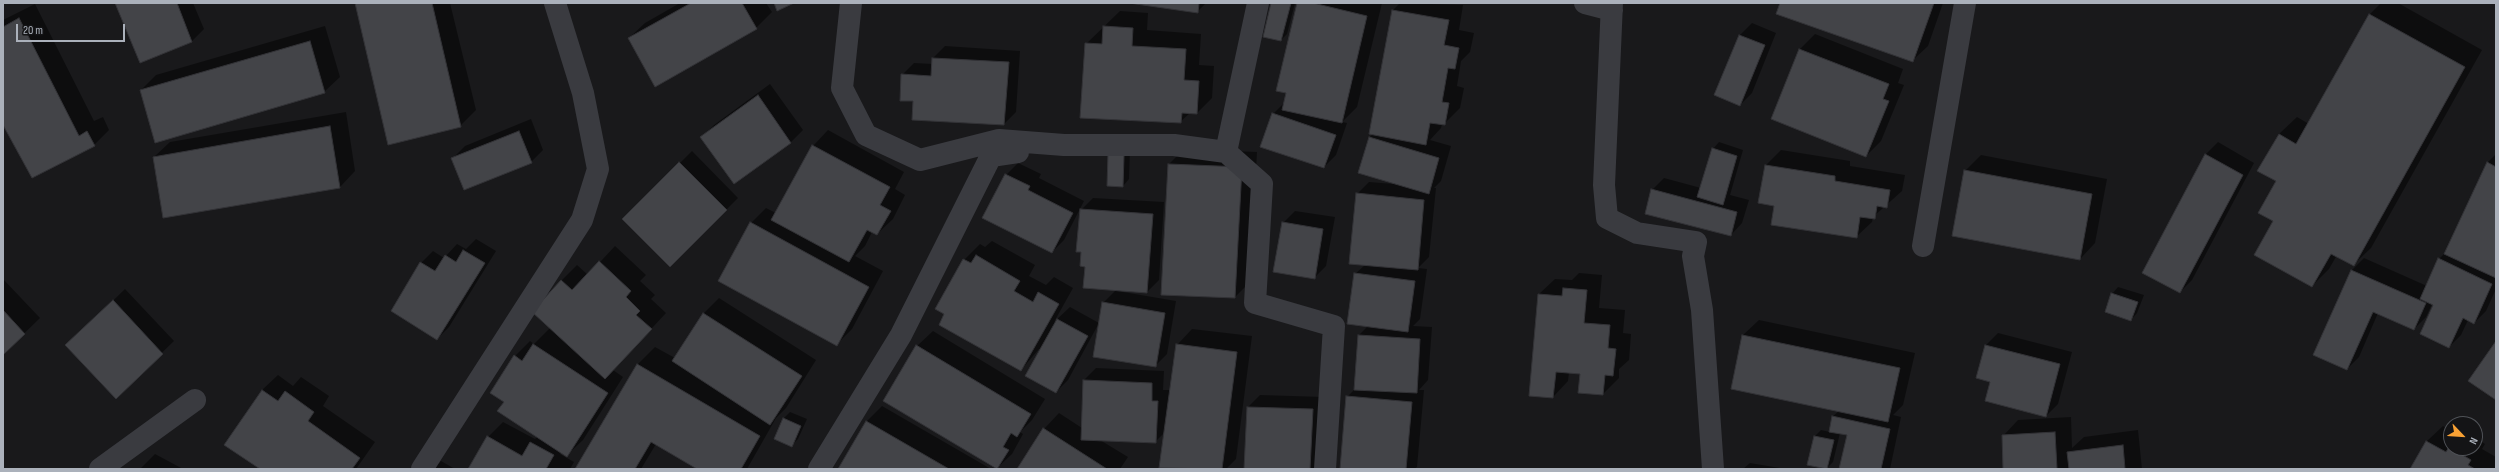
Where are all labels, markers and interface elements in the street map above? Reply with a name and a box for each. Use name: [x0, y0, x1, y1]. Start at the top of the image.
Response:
scale bar: [18, 16, 127, 42]
text: 20 m: [23, 23, 43, 38]
north arrow: [2443, 416, 2483, 456]
text: N: [2466, 435, 2481, 446]

